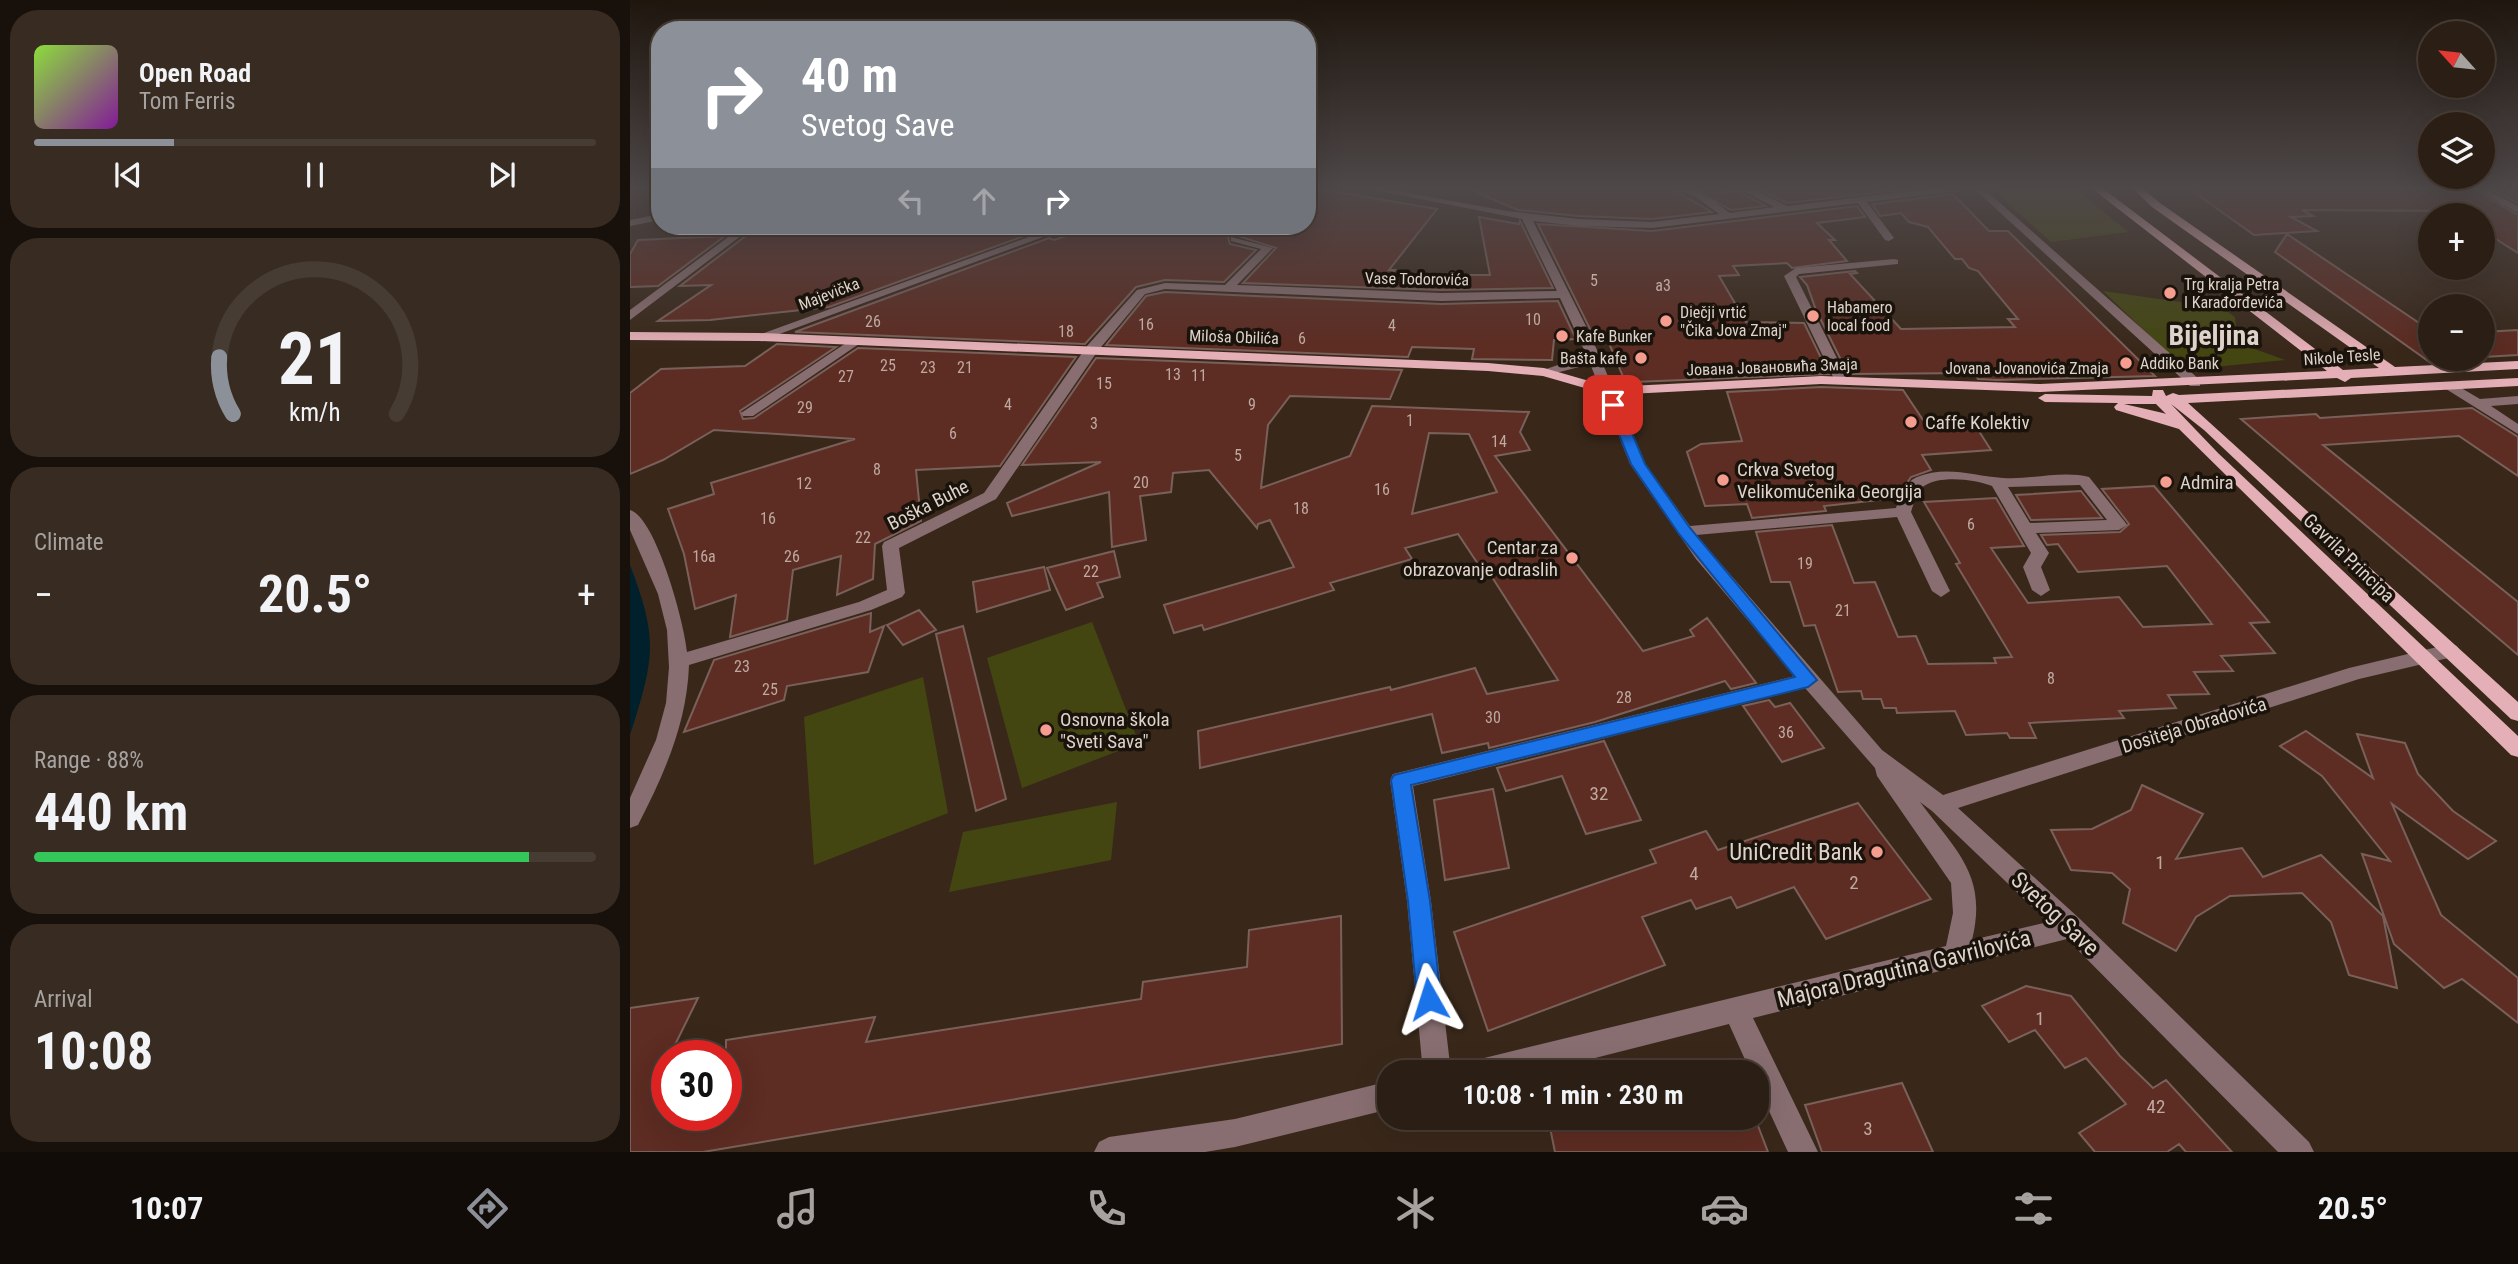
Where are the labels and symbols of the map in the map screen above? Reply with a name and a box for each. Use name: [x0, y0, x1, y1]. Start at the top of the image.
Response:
north arrow: [2418, 21, 2496, 98]
street label: Vase Todorovića: [1365, 269, 1469, 289]
house number: 5: [1590, 271, 1598, 290]
street label: Majevička: [796, 274, 862, 314]
place label: Trg kralja Petra I Karađorđevića: [2184, 275, 2283, 312]
house number: a3: [1655, 276, 1671, 295]
marker: Trg kralja Petra I Karađorđevića: [2162, 285, 2178, 301]
place label: Habamero local food: [1827, 298, 1892, 335]
place label: Dječji vrtić "Čika Jova Zmaj": [1680, 303, 1787, 340]
marker: Habamero local food: [1805, 308, 1821, 324]
house number: 10: [1525, 310, 1541, 329]
house number: 26: [865, 312, 881, 331]
marker: Dječji vrtić "Čika Jova Zmaj": [1658, 313, 1674, 329]
house number: 16: [1138, 315, 1154, 334]
house number: 4: [1388, 316, 1396, 335]
district label: Bijeljina: [2169, 319, 2259, 352]
house number: 18: [1058, 322, 1074, 341]
street label: Miloša Obilića: [1189, 326, 1279, 348]
place label: Kafe Bunker: [1576, 327, 1652, 346]
marker: Kafe Bunker: [1554, 328, 1570, 344]
house number: 6: [1298, 329, 1306, 348]
street label: Nikole Tesle: [2303, 345, 2381, 369]
place label: Bašta kafe: [1560, 349, 1627, 368]
marker: Bašta kafe: [1633, 350, 1649, 366]
place label: Addiko Bank: [2140, 354, 2220, 373]
street label: Јована Јовановића Змаја: [1686, 355, 1858, 379]
marker: Addiko Bank: [2118, 355, 2134, 371]
house number: 25: [880, 356, 896, 375]
house number: 23: [920, 358, 936, 377]
house number: 21: [957, 358, 973, 377]
street label: Jovana Jovanovića Zmaja: [1945, 359, 2109, 378]
house number: 13: [1165, 365, 1181, 384]
house number: 11: [1191, 366, 1207, 385]
house number: 27: [838, 367, 854, 386]
house number: 15: [1096, 374, 1112, 393]
pin: [1583, 375, 1643, 435]
house number: 4: [1004, 395, 1012, 414]
house number: 9: [1248, 395, 1256, 414]
house number: 29: [797, 398, 813, 417]
house number: 1: [1406, 411, 1414, 430]
place label: Caffe Kolektiv: [1925, 411, 2030, 434]
house number: 3: [1090, 414, 1098, 433]
marker: Caffe Kolektiv: [1903, 414, 1919, 430]
house number: 6: [949, 424, 957, 443]
house number: 14: [1491, 432, 1507, 451]
house number: 5: [1234, 446, 1242, 465]
place label: Crkva Svetog Velikomučenika Georgija: [1737, 458, 1922, 503]
house number: 8: [873, 460, 881, 479]
place label: Admira: [2180, 471, 2234, 494]
marker: Crkva Svetog Velikomučenika Georgija: [1715, 472, 1731, 488]
house number: 20: [1133, 473, 1149, 492]
house number: 12: [796, 474, 812, 493]
marker: Admira: [2158, 474, 2174, 490]
street label: Boška Buhe: [883, 475, 973, 535]
house number: 16: [1374, 480, 1390, 499]
house number: 18: [1293, 499, 1309, 518]
house number: 16: [760, 509, 776, 528]
street label: Gavrila Principa: [2299, 509, 2399, 607]
house number: 6: [1967, 515, 1975, 534]
house number: 22: [855, 528, 871, 547]
place label: Centar za obrazovanje odraslih: [1403, 536, 1558, 581]
house number: 16a: [692, 547, 716, 566]
house number: 26: [784, 547, 800, 566]
marker: Centar za obrazovanje odraslih: [1564, 550, 1580, 566]
house number: 19: [1797, 554, 1813, 573]
house number: 22: [1083, 562, 1099, 581]
house number: 21: [1835, 601, 1851, 620]
house number: 23: [734, 657, 750, 676]
house number: 8: [2047, 669, 2055, 688]
house number: 25: [762, 680, 778, 699]
house number: 28: [1616, 688, 1632, 707]
street label: Dositeja Obradovića: [2119, 692, 2269, 758]
place label: Osnovna škola "Sveti Sava": [1060, 708, 1170, 753]
house number: 30: [1485, 708, 1501, 727]
marker: Osnovna škola "Sveti Sava": [1038, 722, 1054, 738]
house number: 36: [1778, 723, 1794, 742]
house number: 32: [1590, 782, 1608, 805]
place label: UniCredit Bank: [1729, 839, 1864, 866]
marker: UniCredit Bank: [1869, 844, 1885, 860]
house number: 1: [2155, 851, 2165, 874]
house number: 4: [1689, 862, 1699, 885]
street label: Svetog Save: [2005, 866, 2105, 962]
house number: 2: [1849, 871, 1859, 894]
street label: Majora Dragutina Gavrilovića: [1774, 924, 2034, 1014]
position arrow: [1392, 962, 1466, 1036]
house number: 1: [2035, 1007, 2045, 1030]
speed limit sign: 30: [651, 1040, 742, 1131]
house number: 42: [2147, 1095, 2165, 1118]
house number: 3: [1863, 1117, 1873, 1140]

